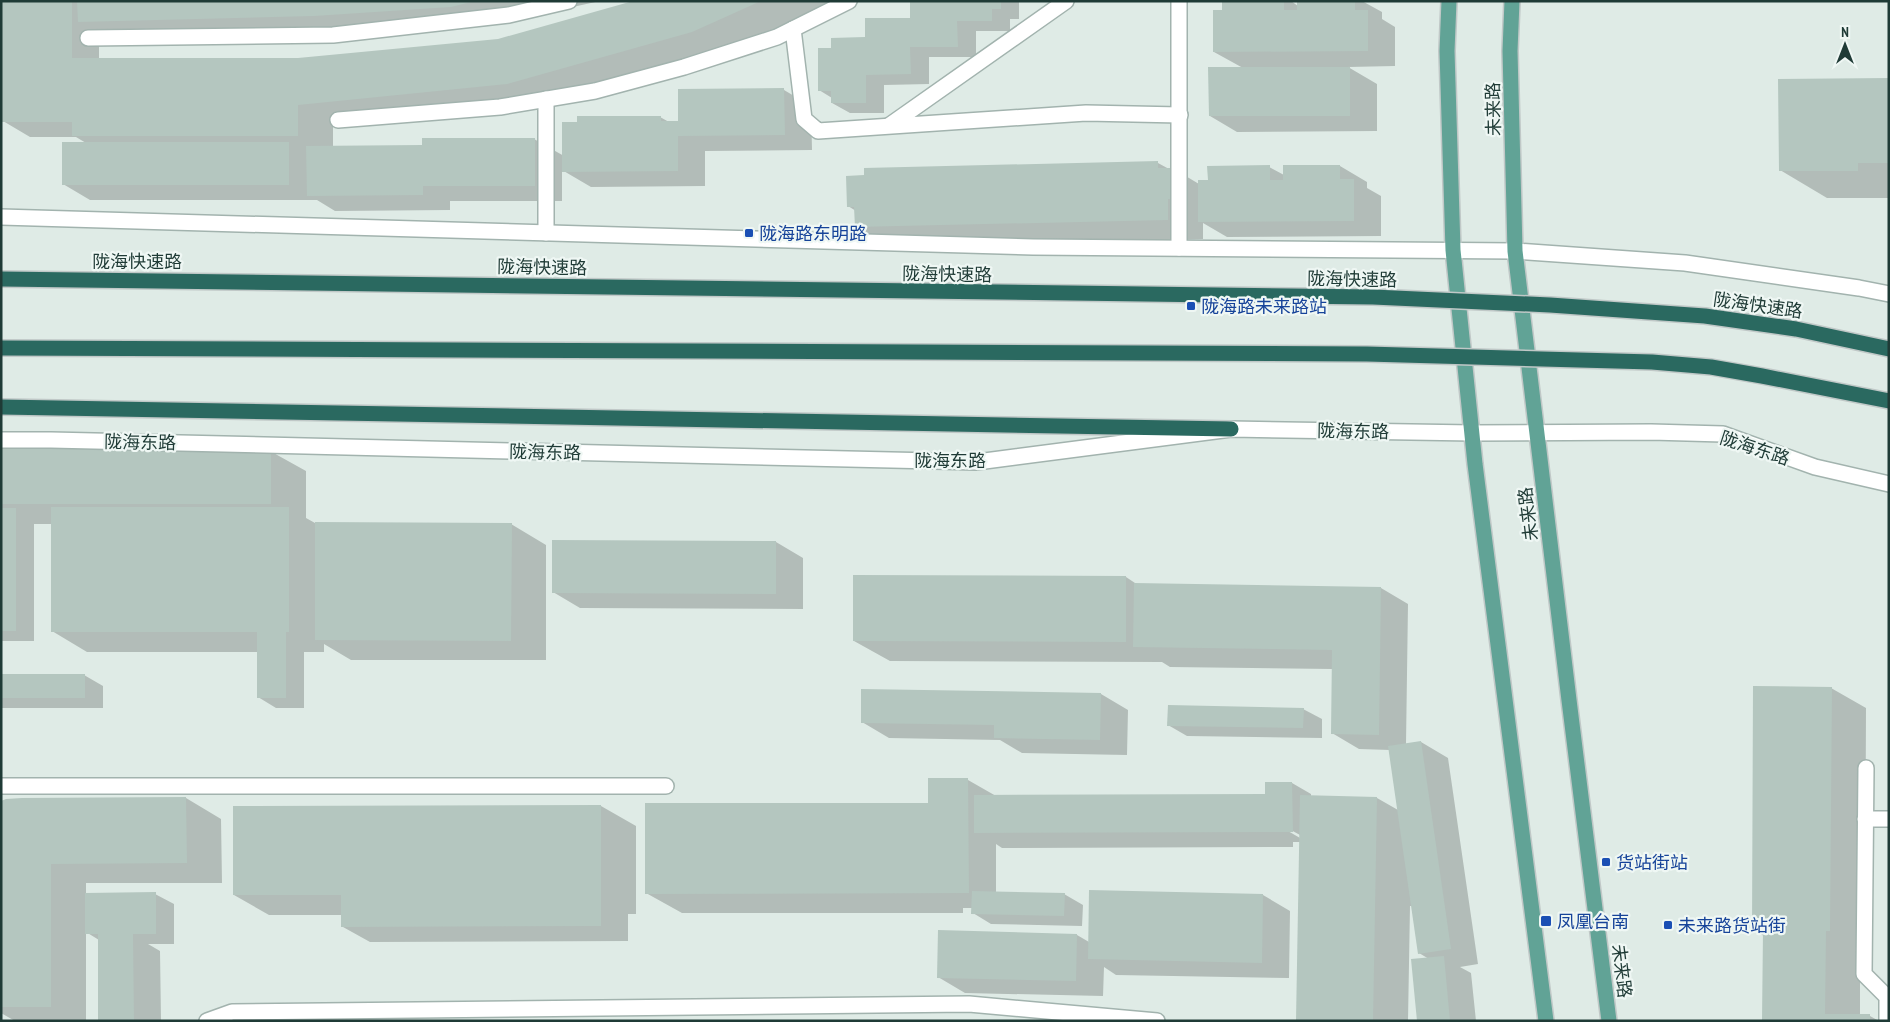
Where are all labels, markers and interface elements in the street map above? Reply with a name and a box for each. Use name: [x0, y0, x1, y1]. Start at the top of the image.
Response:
north arrow: [1820, 20, 1870, 70]
text: N: [1841, 23, 1849, 41]
street label: 未来路: [1481, 82, 1505, 136]
place label: 陇海路东明路: [759, 222, 867, 245]
marker: 陇海路东明路: [743, 227, 755, 239]
street label: 陇海快速路: [92, 250, 182, 273]
street label: 陇海快速路: [497, 255, 587, 279]
street label: 陇海快速路: [902, 262, 992, 286]
street label: 陇海快速路: [1307, 267, 1397, 291]
street label: 陇海快速路: [1712, 287, 1804, 323]
place label: 陇海路未来路站: [1201, 295, 1327, 318]
marker: 陇海路未来路站: [1185, 300, 1197, 312]
street label: 陇海东路: [1317, 419, 1389, 443]
street label: 陇海东路: [1717, 426, 1793, 470]
street label: 陇海东路: [104, 430, 176, 454]
street label: 陇海东路: [509, 440, 581, 464]
street label: 陇海东路: [914, 449, 986, 472]
street label: 未来路: [1513, 486, 1543, 542]
place label: 货站街站: [1616, 851, 1688, 874]
marker: 货站街站: [1600, 856, 1612, 868]
place label: 凤凰台南: [1557, 910, 1629, 933]
marker: 凤凰台南: [1539, 914, 1553, 928]
place label: 未来路货站街: [1678, 914, 1786, 937]
marker: 未来路货站街: [1662, 919, 1674, 931]
street label: 未来路: [1607, 943, 1637, 999]

